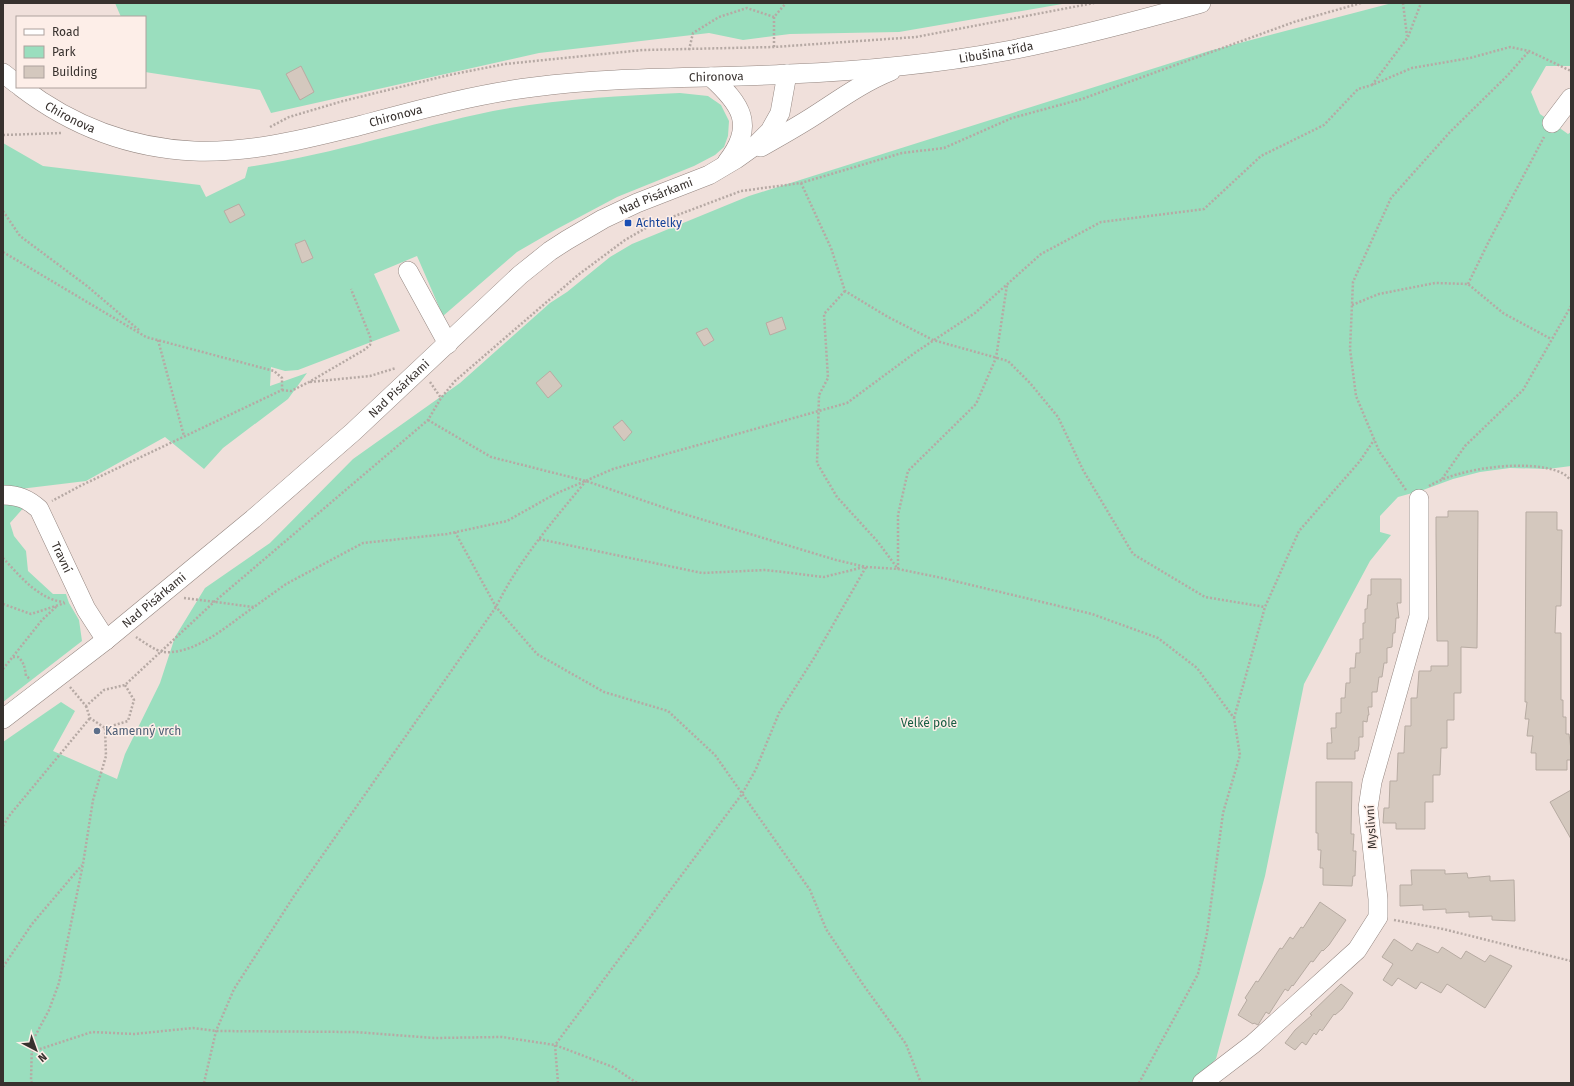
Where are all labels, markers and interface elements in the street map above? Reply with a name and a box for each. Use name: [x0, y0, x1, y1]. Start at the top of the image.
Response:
legend: [16, 16, 146, 88]
text: Road: [52, 25, 80, 39]
street label: Libušina třída: [958, 39, 1034, 66]
text: Park: [52, 45, 76, 59]
text: Building: [52, 65, 98, 79]
street label: Chironova: [689, 69, 744, 85]
street label: Chironova: [43, 99, 97, 136]
street label: Chironova: [368, 102, 424, 130]
street label: Nad Pisárkami: [617, 175, 695, 217]
place label: Achtelky: [636, 216, 682, 230]
marker: Achtelky: [623, 218, 633, 228]
street label: Nad Pisárkami: [366, 357, 432, 421]
street label: Travní: [48, 539, 75, 576]
street label: Nad Pisárkami: [119, 570, 189, 631]
park label: Velké pole: [901, 716, 957, 730]
place label: Kamenný vrch: [105, 724, 181, 738]
marker: Kamenný vrch: [92, 726, 102, 736]
street label: Myslivní: [1362, 804, 1380, 849]
north arrow: [16, 1030, 56, 1070]
text: N: [35, 1050, 49, 1064]

